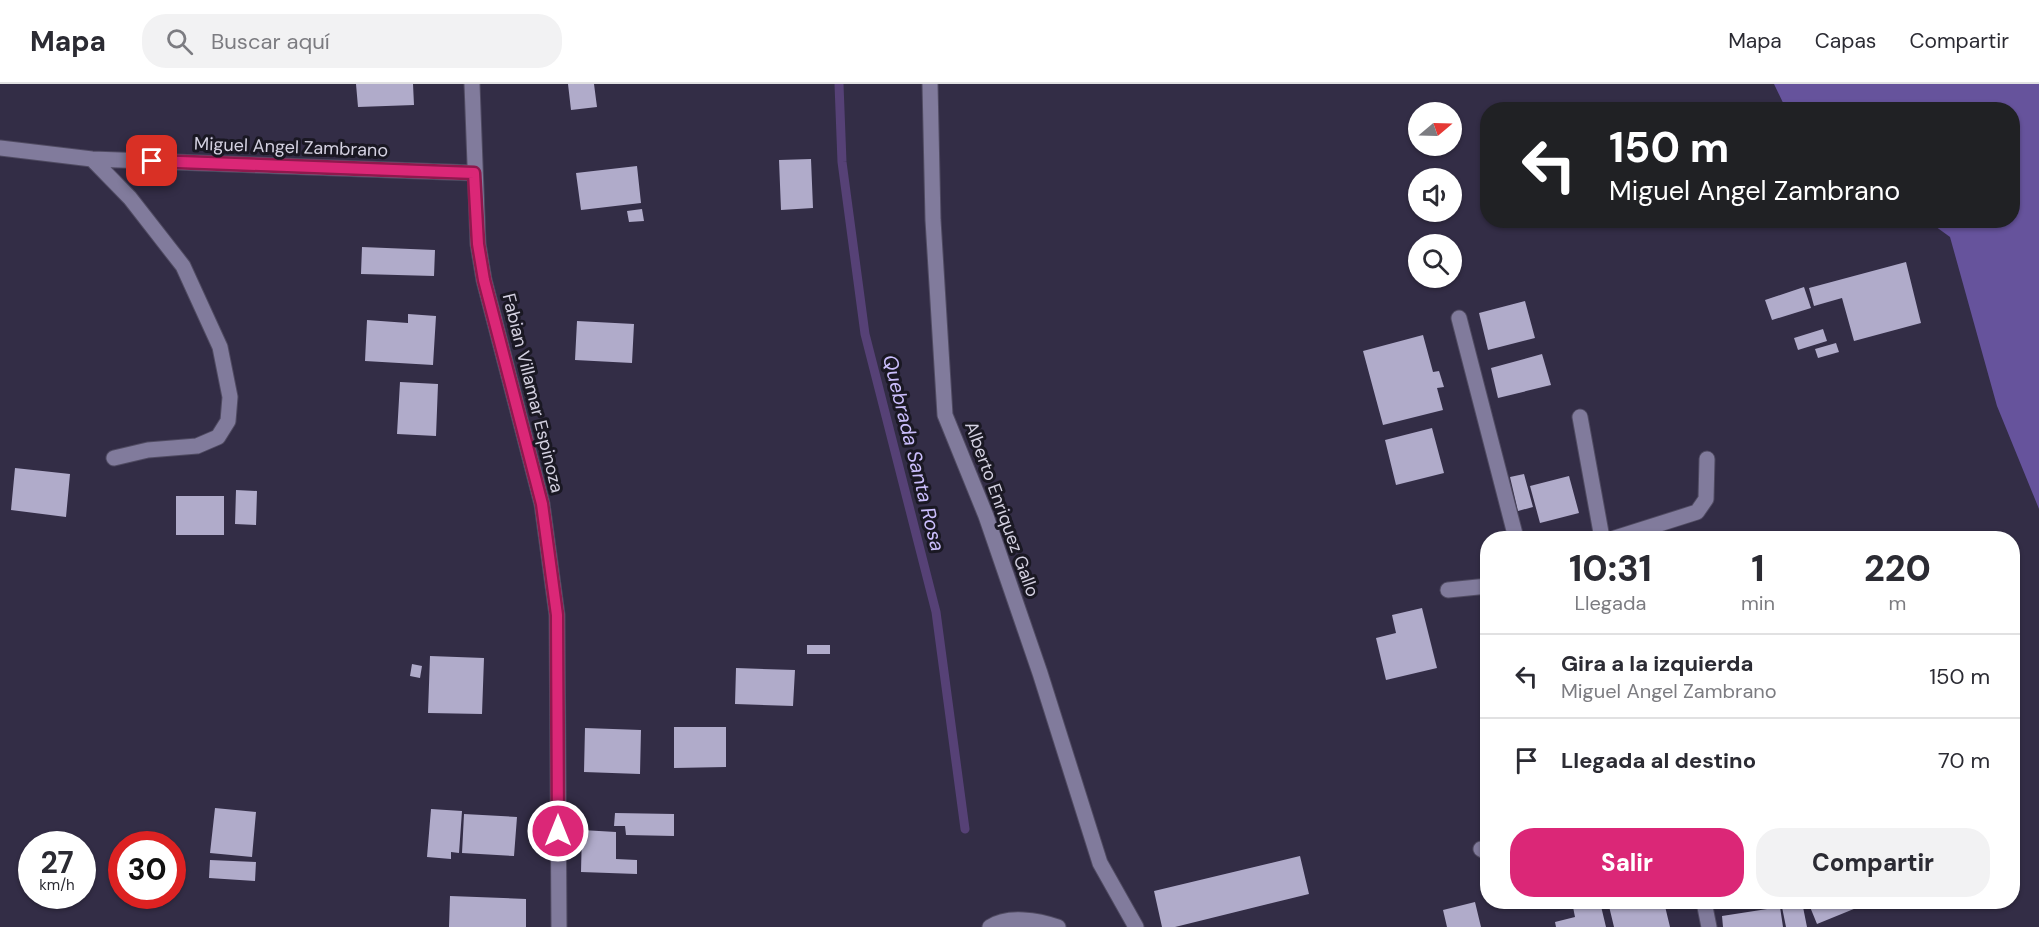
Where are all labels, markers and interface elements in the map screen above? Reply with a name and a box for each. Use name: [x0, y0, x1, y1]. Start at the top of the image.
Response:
search box: [142, 14, 562, 68]
text: Mapa: [30, 23, 106, 60]
icon: search: [163, 25, 196, 58]
text: Buscar aquí: [211, 27, 330, 56]
text: Mapa: [1728, 27, 1782, 55]
text: Capas: [1815, 27, 1876, 55]
text: Compartir: [1909, 27, 2009, 55]
north arrow: [1408, 102, 1462, 156]
map controls: [1408, 102, 1462, 288]
text: 150 m: [1609, 120, 1729, 175]
icon: left: [1510, 126, 1588, 204]
street label: Miguel Angel Zambrano: [194, 132, 388, 162]
pin: [126, 135, 177, 186]
icon: arrive: [135, 144, 168, 177]
button: sound: [1408, 168, 1462, 222]
text: Miguel Angel Zambrano: [1609, 173, 1900, 208]
button: search: [1408, 234, 1462, 288]
street label: Fabian Villamar Espinoza: [497, 291, 569, 495]
water label: Quebrada Santa Rosa: [877, 352, 951, 554]
street label: Alberto Enriquez Gallo: [959, 418, 1045, 600]
text: 10:31: [1569, 545, 1652, 592]
text: 1: [1751, 545, 1765, 592]
text: 220: [1864, 545, 1931, 592]
text: Llegada: [1575, 590, 1646, 616]
text: min: [1741, 590, 1775, 616]
text: m: [1889, 590, 1906, 616]
text: Gira a la izquierda: [1561, 649, 1753, 678]
icon: left: [1510, 660, 1543, 693]
text: 150 m: [1929, 662, 1990, 691]
text: Miguel Angel Zambrano: [1561, 678, 1777, 704]
icon: arrive: [1510, 744, 1543, 777]
text: Llegada al destino: [1561, 746, 1756, 775]
text: 70 m: [1938, 746, 1990, 775]
position arrow: [526, 799, 590, 863]
button: Salir: [1510, 828, 1744, 897]
button: Compartir: [1756, 828, 1990, 897]
speed limit sign: 30: [108, 831, 186, 909]
text: 27: [40, 843, 74, 882]
text: km/h: [39, 875, 75, 895]

